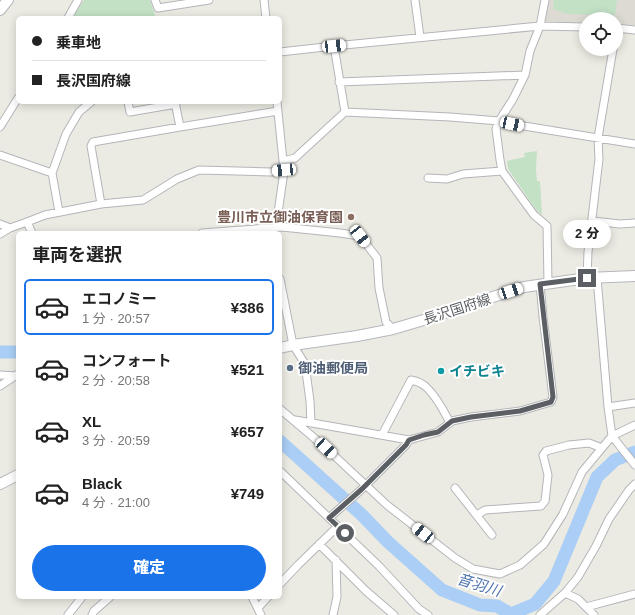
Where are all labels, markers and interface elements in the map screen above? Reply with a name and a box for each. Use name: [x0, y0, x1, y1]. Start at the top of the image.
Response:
map controls: [579, 12, 623, 56]
button: locate: [579, 12, 623, 56]
text: 乗車地: [56, 34, 101, 51]
car: [321, 39, 347, 53]
text: 長沢国府線: [56, 72, 131, 89]
car: [499, 116, 525, 132]
car: [272, 163, 296, 177]
place label: 豊川市立御油保育園: [217, 209, 343, 225]
marker: 豊川市立御油保育園: [346, 212, 356, 222]
callout: 2 分: [563, 220, 611, 248]
car: [348, 223, 372, 249]
text: 2 分: [575, 226, 599, 241]
text: 車両を選択: [32, 245, 122, 265]
route end: [578, 269, 596, 287]
car: [498, 282, 524, 300]
icon: car: [34, 289, 70, 325]
text: エコノミー: [82, 290, 157, 307]
street label: 長沢国府線: [421, 291, 493, 327]
text: ¥386: [231, 299, 264, 316]
text: 1 分 · 20:57: [82, 311, 150, 326]
icon: car: [34, 351, 70, 387]
text: コンフォート: [82, 352, 172, 369]
place label: 御油郵便局: [298, 360, 368, 376]
text: ¥521: [231, 361, 264, 378]
marker: 御油郵便局: [285, 363, 295, 373]
place label: イチビキ: [449, 363, 505, 379]
marker: イチビキ: [436, 366, 446, 376]
text: 2 分 · 20:58: [82, 373, 150, 388]
icon: car: [34, 413, 70, 449]
text: XL: [82, 413, 101, 430]
text: ¥657: [231, 423, 264, 440]
text: 3 分 · 20:59: [82, 433, 150, 448]
car: [313, 435, 339, 461]
icon: car: [34, 475, 70, 511]
text: Black: [82, 475, 122, 492]
text: ¥749: [231, 485, 264, 502]
text: 4 分 · 21:00: [82, 495, 150, 510]
car: [410, 521, 436, 545]
route start: [336, 524, 354, 542]
button: 確定: [32, 545, 266, 591]
water label: 音羽川: [455, 570, 505, 600]

